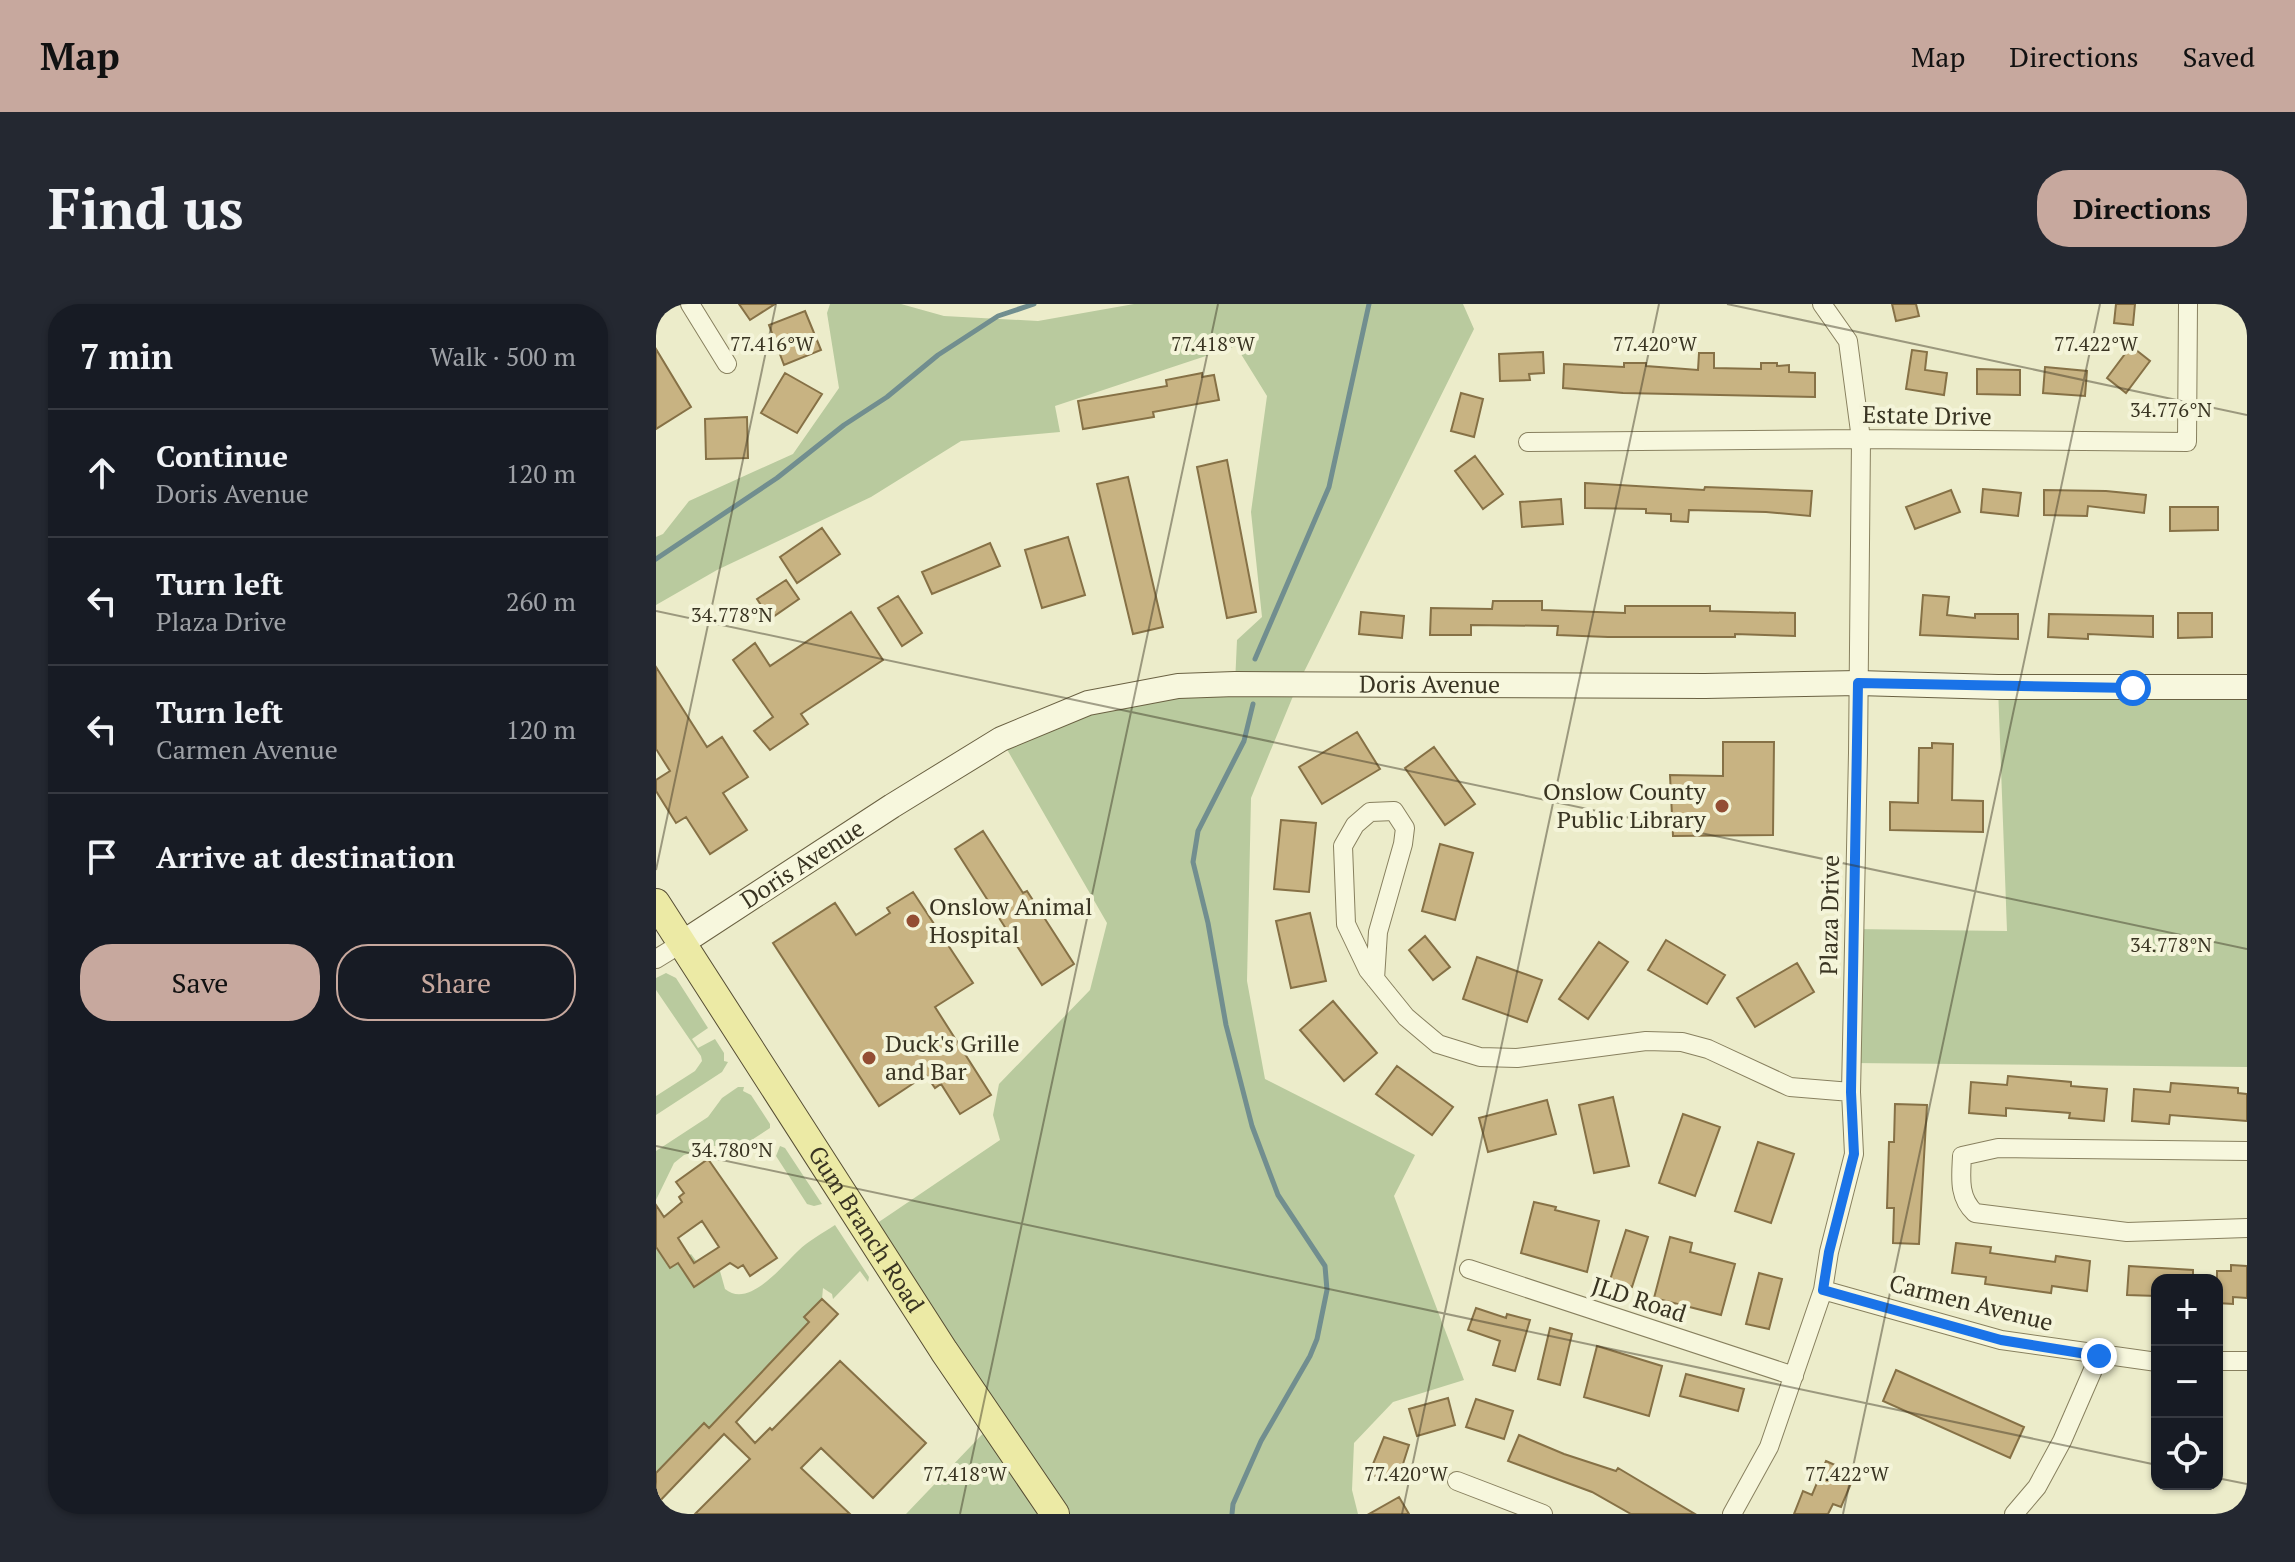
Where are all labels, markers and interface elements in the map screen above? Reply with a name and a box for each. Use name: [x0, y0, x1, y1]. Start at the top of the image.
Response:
text: Map: [40, 31, 120, 81]
text: Map: [1911, 38, 1965, 75]
text: Directions: [2009, 38, 2139, 75]
text: Saved: [2183, 38, 2255, 75]
button: Directions: [2037, 170, 2247, 247]
text: Find us: [48, 171, 244, 245]
text: 77.416°W: [730, 330, 814, 357]
text: 77.418°W: [1171, 330, 1255, 357]
text: 77.420°W: [1613, 330, 1697, 357]
text: 77.422°W: [2054, 330, 2138, 357]
text: 7 min: [80, 334, 173, 379]
text: Walk · 500 m: [430, 339, 576, 373]
text: 34.776°N: [2130, 396, 2212, 423]
street label: Estate Drive: [1862, 398, 1992, 432]
text: Continue: [156, 436, 288, 476]
icon: ahead: [80, 451, 124, 495]
text: 120 m: [506, 456, 576, 490]
text: Doris Avenue: [156, 476, 309, 510]
text: Turn left: [156, 564, 283, 604]
icon: left: [80, 579, 124, 623]
text: 260 m: [506, 584, 576, 618]
text: 34.778°N: [691, 601, 773, 628]
text: Plaza Drive: [156, 604, 287, 638]
street label: Doris Avenue: [1359, 668, 1500, 700]
route start: [2115, 670, 2151, 706]
text: Turn left: [156, 692, 283, 732]
icon: left: [80, 707, 124, 751]
text: 120 m: [506, 712, 576, 746]
text: Carmen Avenue: [156, 732, 338, 766]
place label: Onslow County Public Library: [1543, 775, 1707, 835]
marker: Onslow County Public Library: [1713, 797, 1731, 815]
street label: Doris Avenue: [734, 812, 870, 915]
icon: arrive: [80, 835, 124, 879]
text: Arrive at destination: [156, 837, 455, 877]
street label: Plaza Drive: [1812, 854, 1846, 976]
place label: Onslow Animal Hospital: [929, 890, 1092, 950]
marker: Onslow Animal Hospital: [904, 912, 922, 930]
text: 34.778°N: [2130, 931, 2212, 958]
button: Save: [80, 944, 320, 1021]
button: Share: [336, 944, 576, 1021]
place label: Duck's Grille and Bar: [885, 1027, 1020, 1087]
marker: Duck's Grille and Bar: [860, 1049, 878, 1067]
text: 34.780°N: [691, 1136, 773, 1163]
street label: Gum Branch Road: [801, 1139, 932, 1318]
street label: Carmen Avenue: [1886, 1266, 2057, 1338]
street label: JLD Road: [1588, 1269, 1691, 1329]
map controls: [2151, 1274, 2223, 1490]
button: +: [2151, 1274, 2223, 1346]
route end: [2081, 1338, 2117, 1374]
button: −: [2151, 1346, 2223, 1418]
button: locate: [2151, 1418, 2223, 1490]
text: 77.418°W: [923, 1460, 1007, 1487]
text: 77.420°W: [1364, 1460, 1448, 1487]
text: 77.422°W: [1805, 1460, 1889, 1487]

